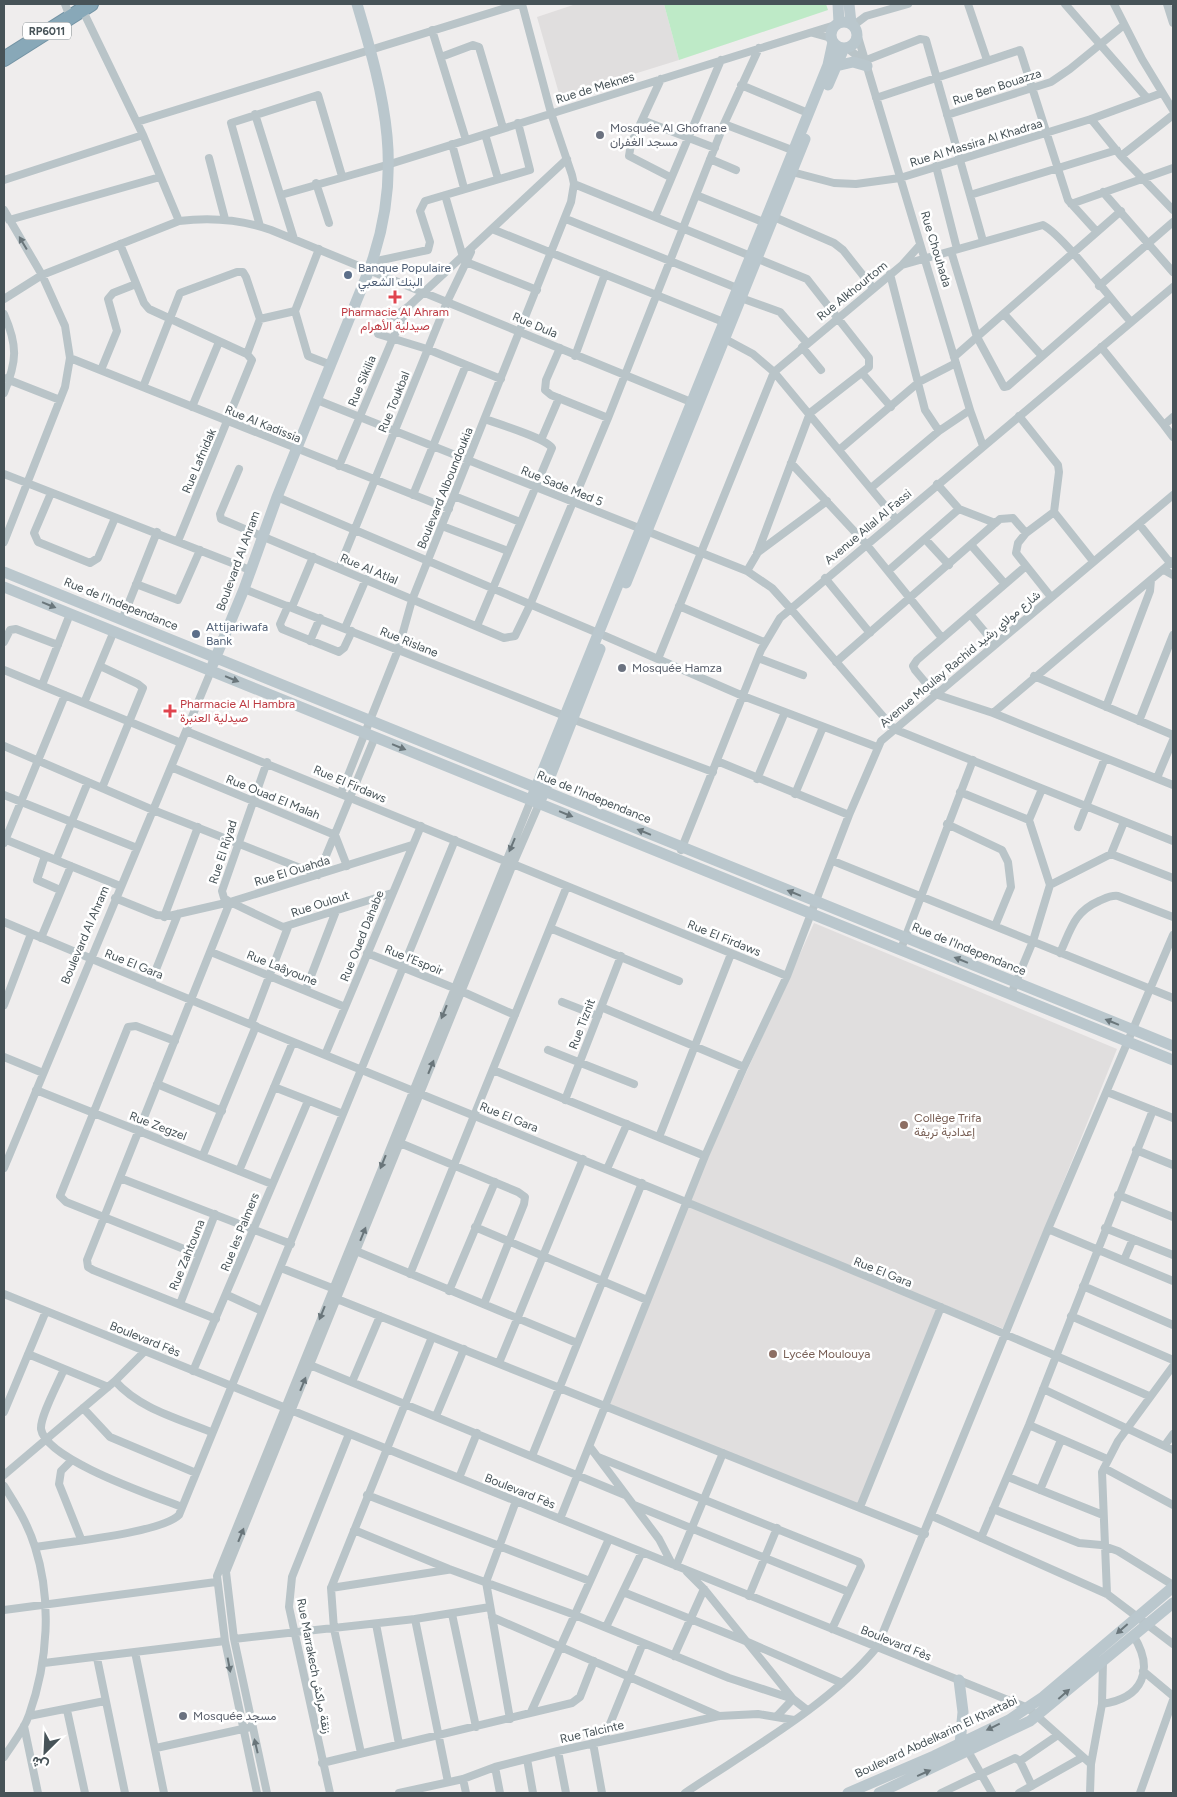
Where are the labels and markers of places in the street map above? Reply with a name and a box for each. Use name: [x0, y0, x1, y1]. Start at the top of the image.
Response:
place label: Mosquée Al Ghofrane مسجد الغفران: [610, 121, 727, 150]
marker: Mosquée Al Ghofrane مسجد الغفران: [594, 129, 606, 141]
place label: Banque Populaire البنك الشعبي: [358, 261, 451, 292]
marker: Banque Populaire البنك الشعبي: [342, 269, 354, 281]
marker: Pharmacie Al Ahram صيدلية الأهرام: [389, 291, 401, 303]
place label: Pharmacie Al Ahram صيدلية الأهرام: [341, 305, 449, 334]
place label: Attijariwafa Bank: [206, 620, 268, 648]
marker: Attijariwafa Bank: [190, 628, 202, 640]
place label: Mosquée Hamza: [632, 661, 722, 675]
marker: Mosquée Hamza: [616, 662, 628, 674]
place label: Pharmacie Al Hambra صيدلية العنبرة: [180, 697, 295, 726]
marker: Pharmacie Al Hambra صيدلية العنبرة: [164, 705, 176, 717]
place label: Collège Trifa إعدادية تريفة: [914, 1111, 981, 1140]
marker: Collège Trifa إعدادية تريفة: [898, 1119, 910, 1131]
place label: Lycée Moulouya: [783, 1347, 870, 1361]
marker: Lycée Moulouya: [767, 1348, 779, 1360]
place label: Mosquée مسجد: [193, 1709, 277, 1723]
marker: Mosquée مسجد: [177, 1710, 189, 1722]

